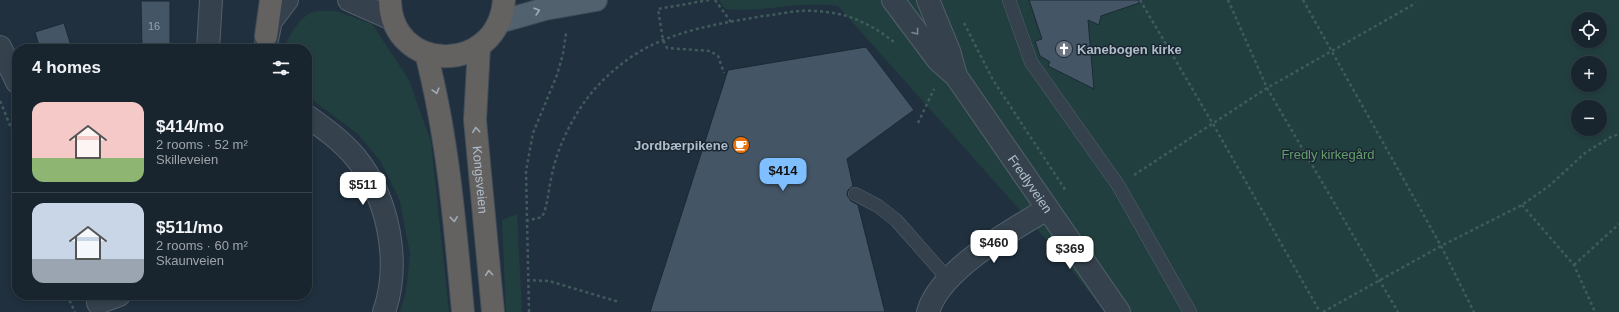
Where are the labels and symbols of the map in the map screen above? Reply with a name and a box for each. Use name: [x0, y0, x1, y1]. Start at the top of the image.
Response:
one-way arrow: [533, 8, 540, 16]
house number: 16: [148, 20, 160, 32]
one-way arrow: [911, 27, 918, 34]
church icon: Kanebogen kirke: [1054, 39, 1074, 59]
place label: Kanebogen kirke: [1077, 42, 1182, 57]
one-way arrow: [431, 88, 439, 94]
one-way arrow: [471, 127, 480, 133]
cafe icon: Jordbærpikene: [731, 135, 751, 155]
place label: Jordbærpikene: [634, 138, 728, 153]
street label: Kongsveien: [469, 145, 491, 214]
park label: Fredly kirkegård: [1281, 147, 1375, 162]
street label: Fredlyveien: [1005, 152, 1055, 216]
pin: $414: [759, 158, 807, 192]
pin: $511: [339, 172, 387, 206]
one-way arrow: [449, 216, 458, 222]
pin: $460: [970, 230, 1018, 264]
pin: $369: [1046, 236, 1094, 270]
one-way arrow: [485, 270, 494, 276]

